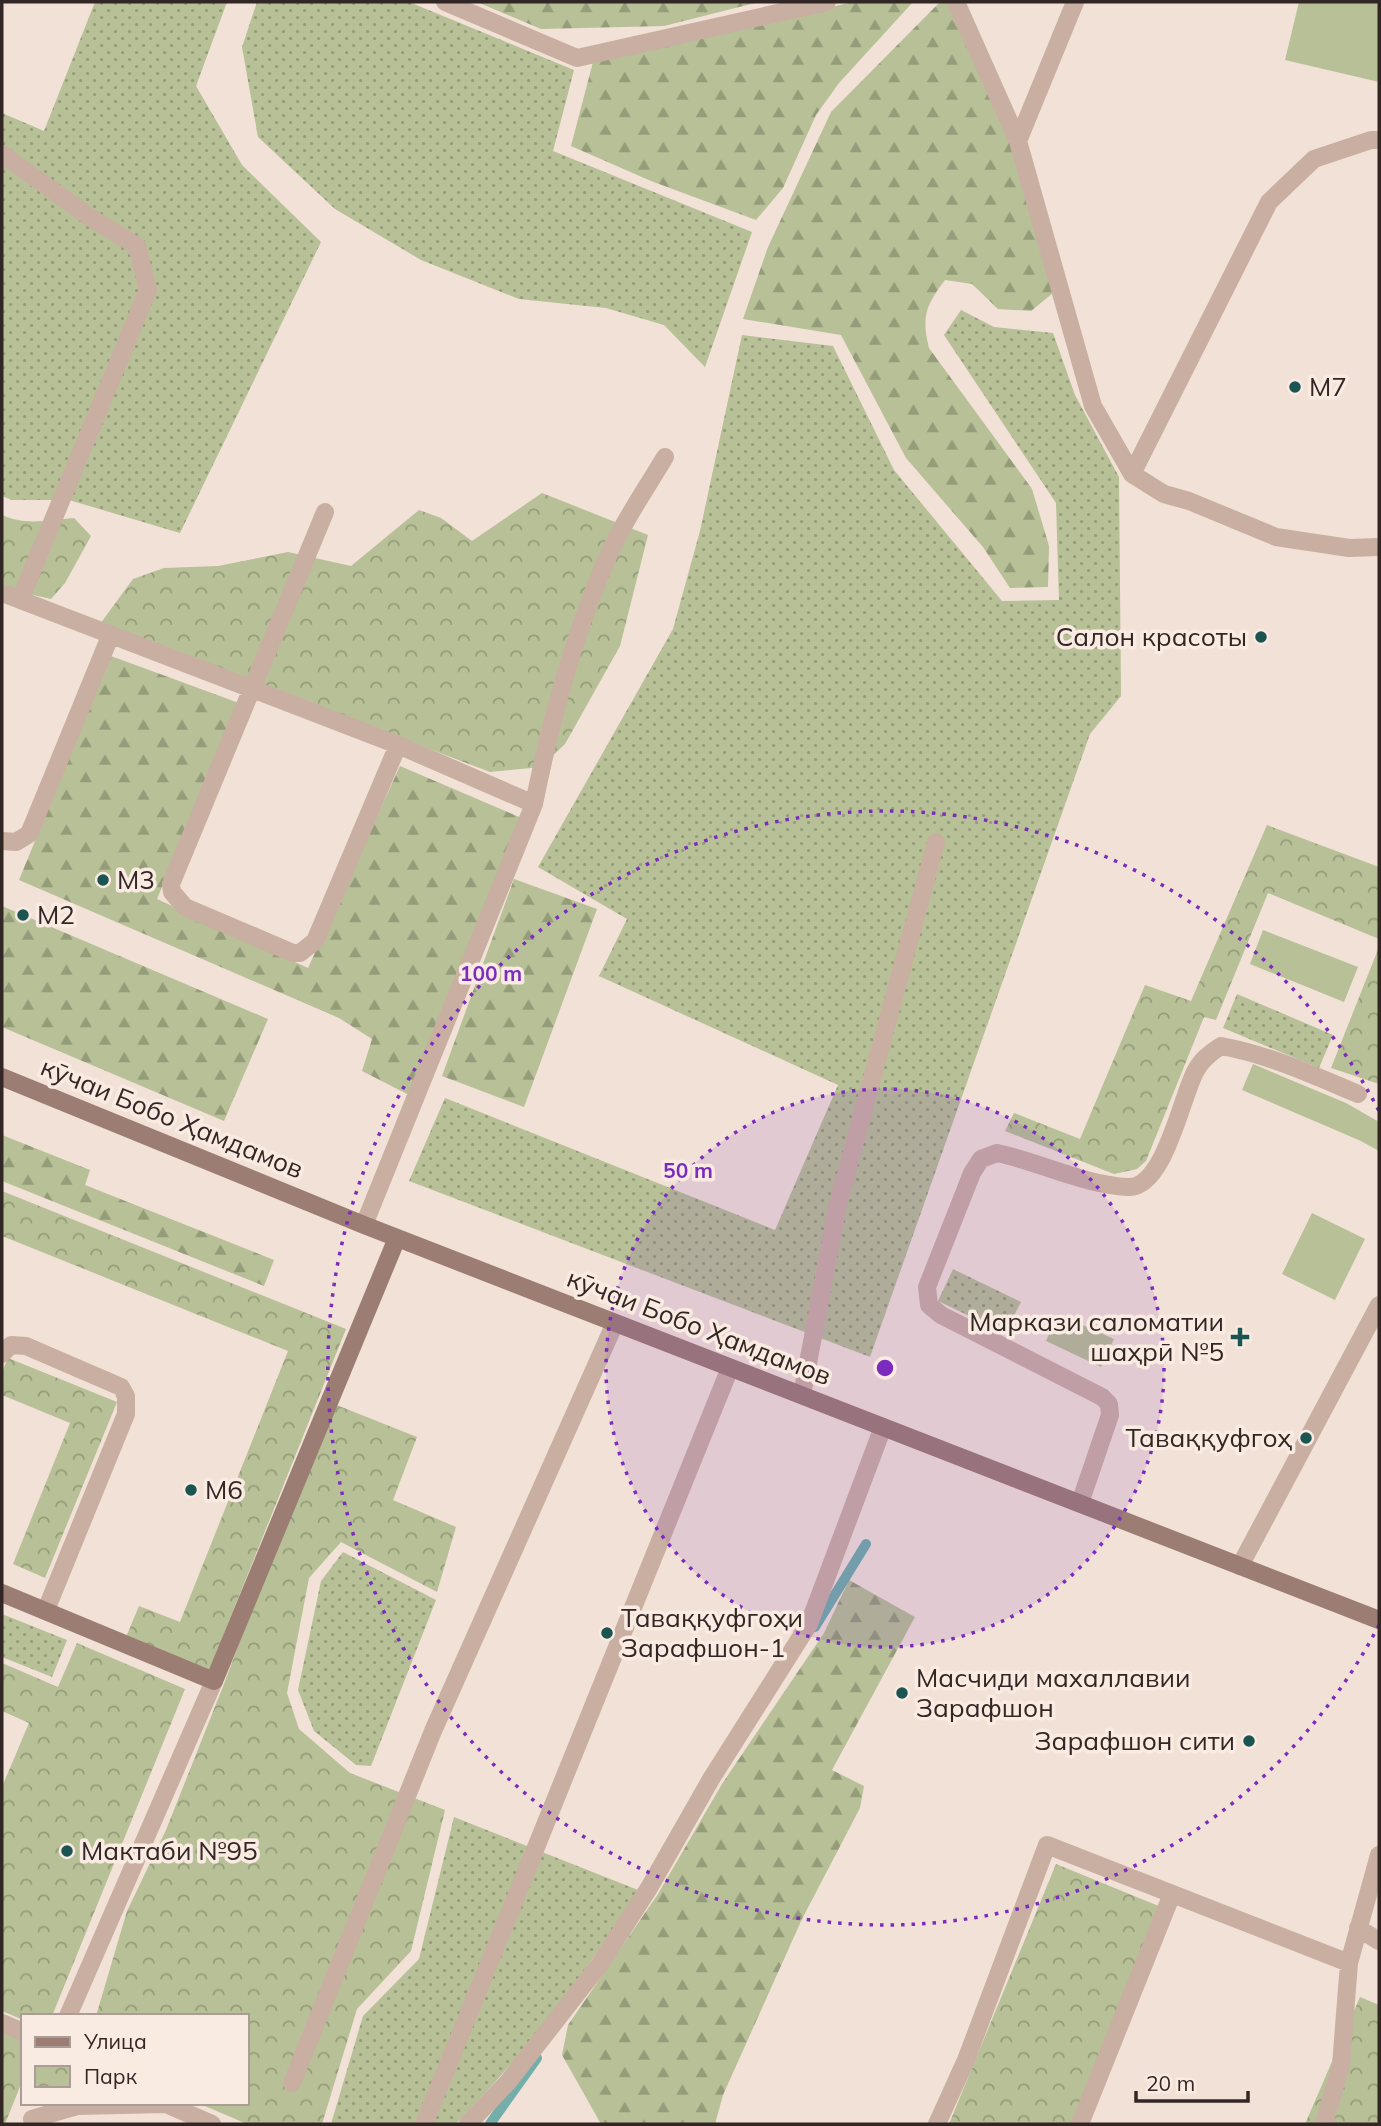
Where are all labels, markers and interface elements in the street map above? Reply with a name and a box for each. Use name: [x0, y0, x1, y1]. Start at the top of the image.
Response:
place label: М7: [1309, 370, 1347, 403]
marker: М7: [1287, 379, 1303, 395]
place label: Салон красоты: [1056, 620, 1247, 653]
marker: Салон красоты: [1253, 629, 1269, 645]
place label: М3: [117, 863, 155, 896]
marker: М3: [95, 872, 111, 888]
place label: М2: [37, 898, 75, 931]
marker: М2: [15, 907, 31, 923]
text: 100 m: [460, 960, 522, 986]
street label: кӯчаи Бобо Ҳамдамов: [36, 1050, 308, 1185]
text: 50 m: [663, 1157, 713, 1183]
street label: кӯчаи Бобо Ҳамдамов: [562, 1261, 836, 1392]
place label: Маркази саломатии шаҳрӣ №5: [969, 1305, 1224, 1368]
marker: Маркази саломатии шаҳрӣ №5: [1230, 1327, 1250, 1347]
centre of rings: [873, 1356, 897, 1380]
place label: Таваққуфгоҳ: [1125, 1421, 1292, 1454]
marker: Таваққуфгоҳ: [1298, 1430, 1314, 1446]
place label: М6: [205, 1473, 243, 1506]
marker: М6: [183, 1482, 199, 1498]
place label: Таваққуфгоҳи Зарафшон-1: [621, 1601, 803, 1664]
marker: Таваққуфгоҳи Зарафшон-1: [599, 1625, 615, 1641]
place label: Масчиди махаллавии Зарафшон: [916, 1661, 1191, 1724]
marker: Масчиди махаллавии Зарафшон: [894, 1685, 910, 1701]
place label: Зарафшон сити: [1035, 1724, 1235, 1757]
marker: Зарафшон сити: [1241, 1733, 1257, 1749]
place label: Mактаби №95: [81, 1834, 258, 1867]
marker: Mактаби №95: [59, 1843, 75, 1859]
legend: [21, 2014, 248, 2105]
text: Улица: [83, 2028, 147, 2054]
scale bar: [1136, 2060, 1248, 2104]
text: Парк: [84, 2063, 138, 2089]
text: 20 m: [1146, 2070, 1195, 2096]

